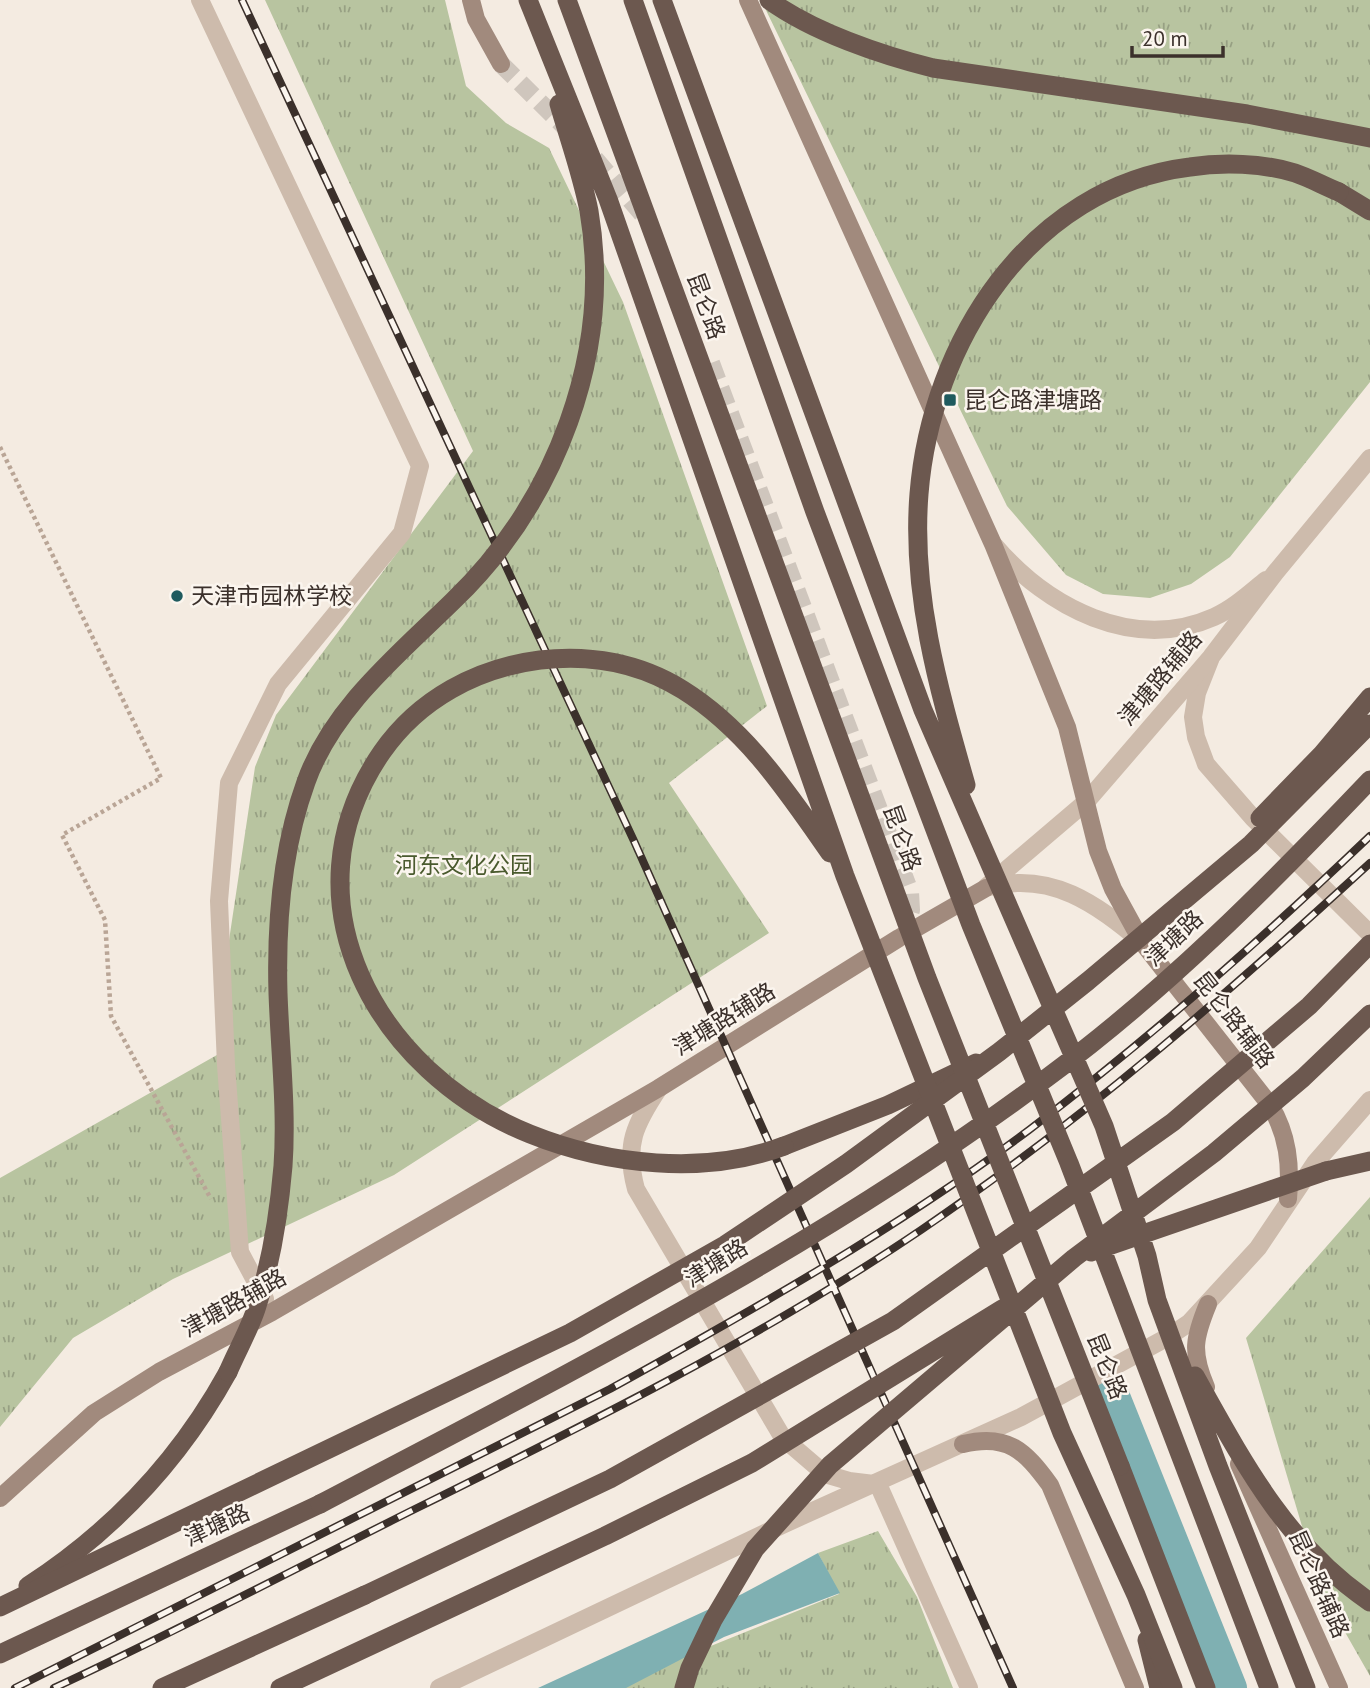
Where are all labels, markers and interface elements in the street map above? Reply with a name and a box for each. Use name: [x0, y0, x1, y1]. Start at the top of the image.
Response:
scale bar: [1132, 14, 1223, 58]
text: 20 m: [1142, 25, 1188, 52]
street label: 昆仑路: [681, 268, 732, 343]
place label: 昆仑路津塘路: [964, 385, 1102, 414]
marker: 昆仑路津塘路: [942, 392, 958, 408]
place label: 天津市园林学校: [191, 581, 352, 610]
marker: 天津市园林学校: [169, 588, 185, 604]
street label: 津塘路辅路: [1112, 624, 1208, 731]
street label: 昆仑路: [877, 800, 928, 875]
park label: 河东文化公园: [395, 850, 533, 879]
street label: 津塘路: [1139, 904, 1209, 972]
street label: 昆仑路辅路: [1188, 965, 1281, 1074]
street label: 津塘路辅路: [667, 976, 780, 1061]
street label: 津塘路: [679, 1232, 753, 1293]
street label: 津塘路辅路: [176, 1262, 291, 1343]
street label: 昆仑路: [1081, 1328, 1134, 1403]
street label: 津塘路: [179, 1497, 254, 1552]
street label: 昆仑路辅路: [1283, 1525, 1356, 1642]

